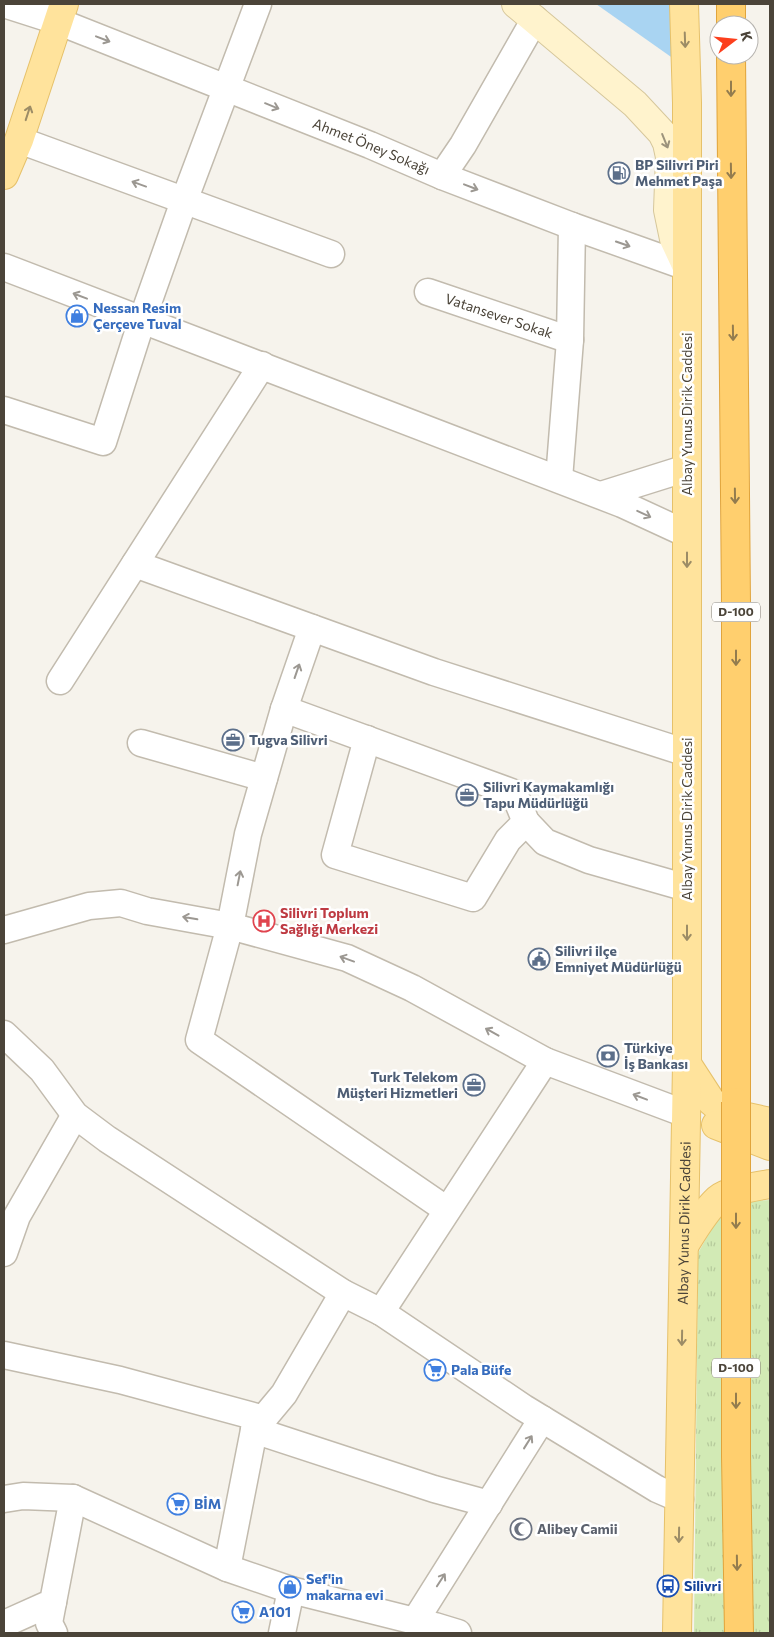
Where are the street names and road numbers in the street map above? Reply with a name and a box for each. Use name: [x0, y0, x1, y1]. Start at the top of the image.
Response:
street label: Ahmet Öney Sokağı: [310, 114, 433, 178]
street label: Vatansever Sokak: [443, 289, 556, 342]
street label: Albay Yunus Dirik Caddesi: [678, 332, 695, 496]
road number: D-100: [712, 602, 760, 622]
street label: Albay Yunus Dirik Caddesi: [678, 737, 695, 901]
street label: Albay Yunus Dirik Caddesi: [674, 1141, 694, 1305]
road number: D-100: [712, 1359, 760, 1378]

